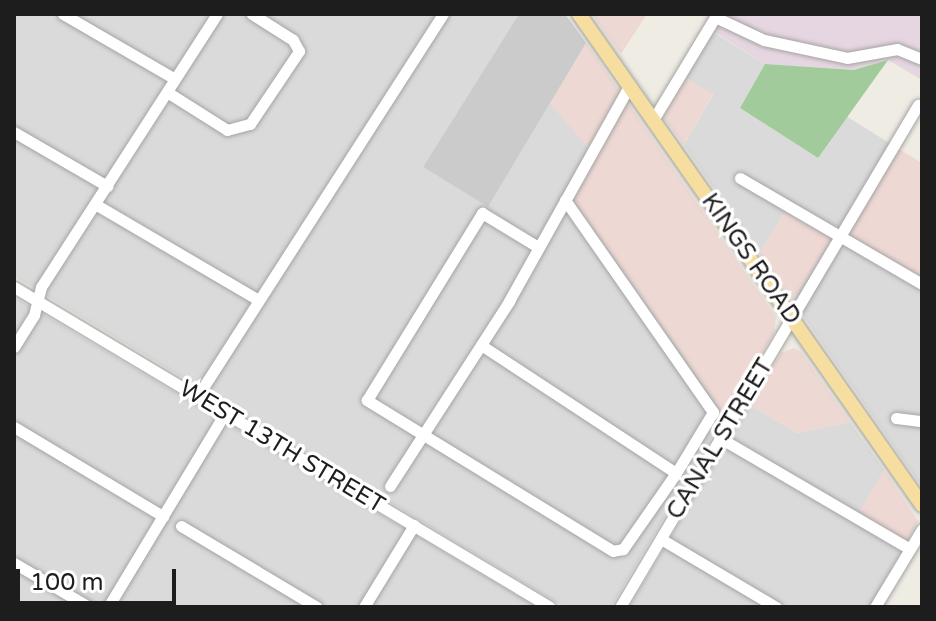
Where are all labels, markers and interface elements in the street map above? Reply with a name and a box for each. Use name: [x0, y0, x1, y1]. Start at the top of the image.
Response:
street label: KINGS ROAD: [695, 188, 807, 330]
street label: CANAL STREET: [661, 353, 779, 525]
street label: WEST 13TH STREET: [174, 374, 390, 520]
scale bar: [20, 553, 180, 603]
text: 100 m: [30, 568, 104, 597]

